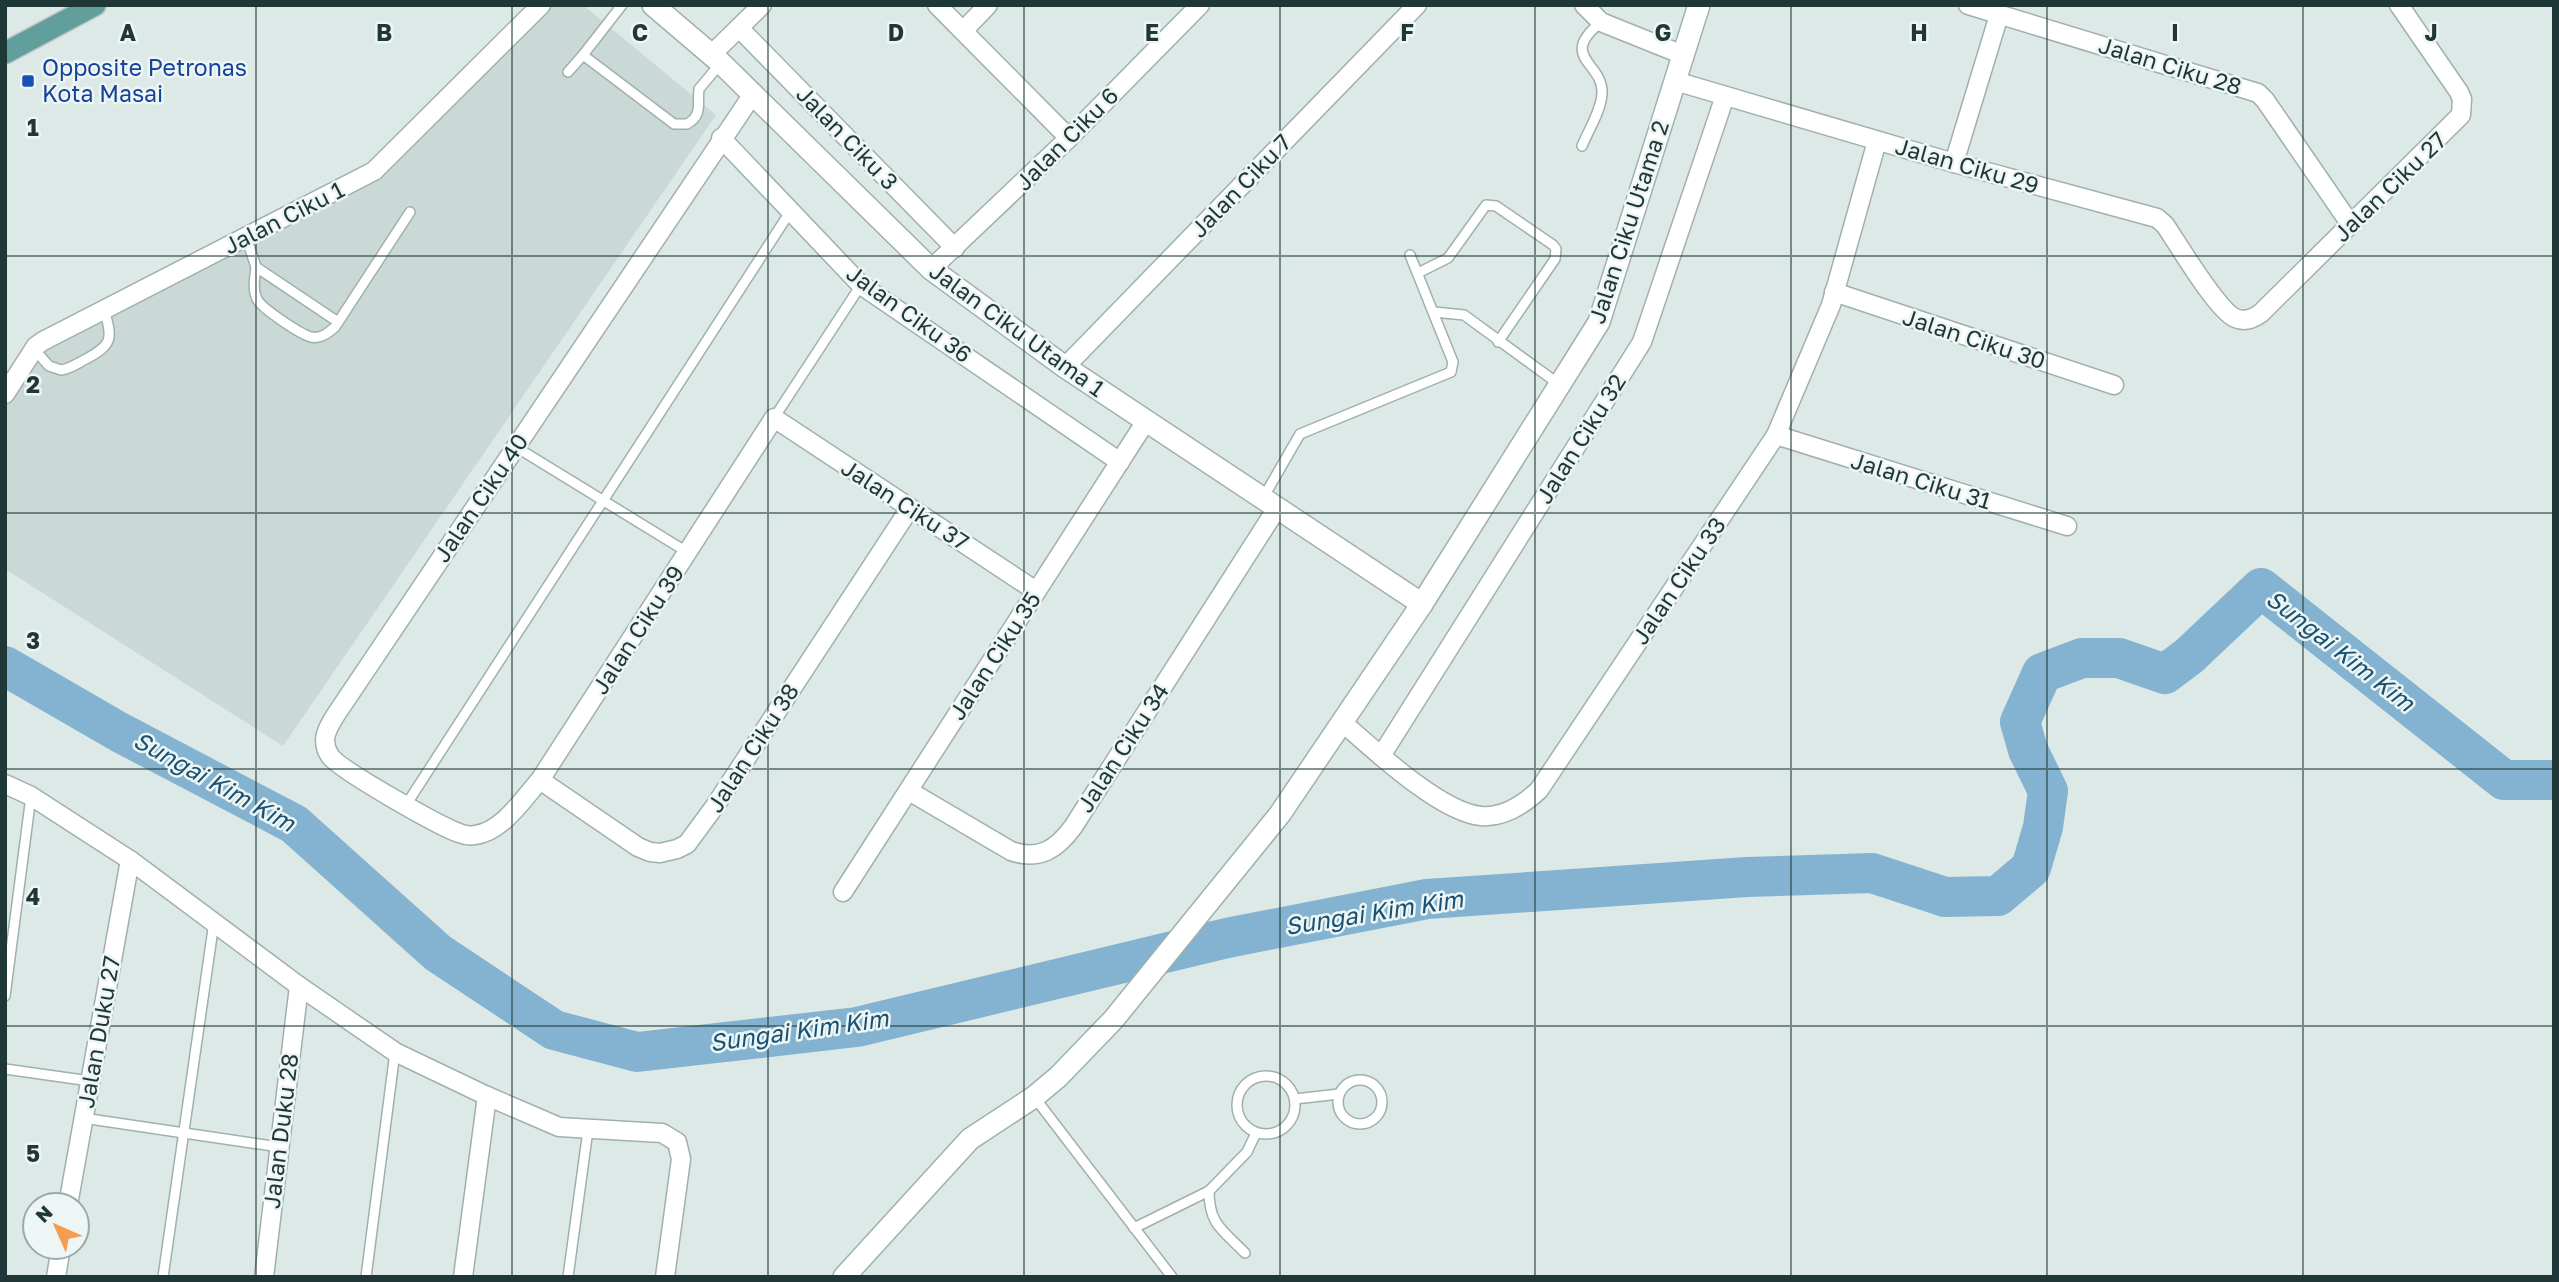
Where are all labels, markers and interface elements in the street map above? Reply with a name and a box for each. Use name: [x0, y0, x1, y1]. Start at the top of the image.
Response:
text: A: [120, 18, 137, 46]
text: B: [376, 18, 392, 46]
text: C: [632, 18, 648, 46]
text: D: [888, 18, 904, 46]
text: E: [1145, 18, 1159, 46]
text: F: [1400, 18, 1414, 46]
text: G: [1655, 18, 1671, 46]
text: H: [1910, 18, 1928, 46]
text: I: [2171, 18, 2179, 46]
text: J: [2424, 18, 2438, 46]
street label: Jalan Ciku 28: [2095, 30, 2245, 100]
place label: Opposite Petronas Kota Masai: [42, 53, 247, 107]
marker: Opposite Petronas Kota Masai: [20, 73, 36, 89]
street label: Jalan Ciku 3: [791, 79, 904, 195]
street label: Jalan Ciku 6: [1009, 81, 1124, 196]
text: 1: [27, 113, 39, 141]
street label: Jalan Ciku Utama 2: [1582, 117, 1674, 327]
street label: Jalan Ciku 27: [2327, 125, 2452, 247]
street label: Jalan Ciku 7: [1184, 128, 1296, 243]
street label: Jalan Ciku 29: [1892, 131, 2042, 199]
street label: Jalan Ciku 1: [219, 175, 349, 259]
street label: Jalan Ciku Utama 1: [925, 256, 1111, 402]
street label: Jalan Ciku 36: [842, 258, 978, 368]
street label: Jalan Ciku 30: [1900, 302, 2049, 374]
street label: Jalan Ciku 32: [1529, 369, 1631, 508]
text: 2: [26, 370, 40, 398]
street label: Jalan Ciku 40: [427, 428, 533, 567]
street label: Jalan Ciku 31: [1848, 445, 1995, 515]
street label: Jalan Ciku 37: [837, 453, 974, 556]
street label: Jalan Ciku 33: [1625, 512, 1731, 649]
street label: Jalan Ciku 39: [585, 560, 689, 699]
water label: Sungai Kim Kim: [2261, 583, 2422, 718]
street label: Jalan Ciku 35: [942, 586, 1046, 725]
text: 3: [26, 626, 40, 654]
street label: Jalan Ciku 38: [700, 678, 804, 817]
street label: Jalan Ciku 34: [1070, 678, 1174, 817]
water label: Sungai Kim Kim: [129, 724, 302, 839]
text: 4: [26, 882, 40, 910]
water label: Sungai Kim Kim: [1283, 883, 1467, 941]
street label: Jalan Duku 27: [71, 953, 125, 1110]
water label: Sungai Kim Kim: [708, 1002, 892, 1057]
street label: Jalan Duku 28: [257, 1052, 303, 1210]
text: 5: [26, 1139, 40, 1167]
north arrow: [21, 1191, 91, 1261]
text: N: [30, 1200, 57, 1227]

